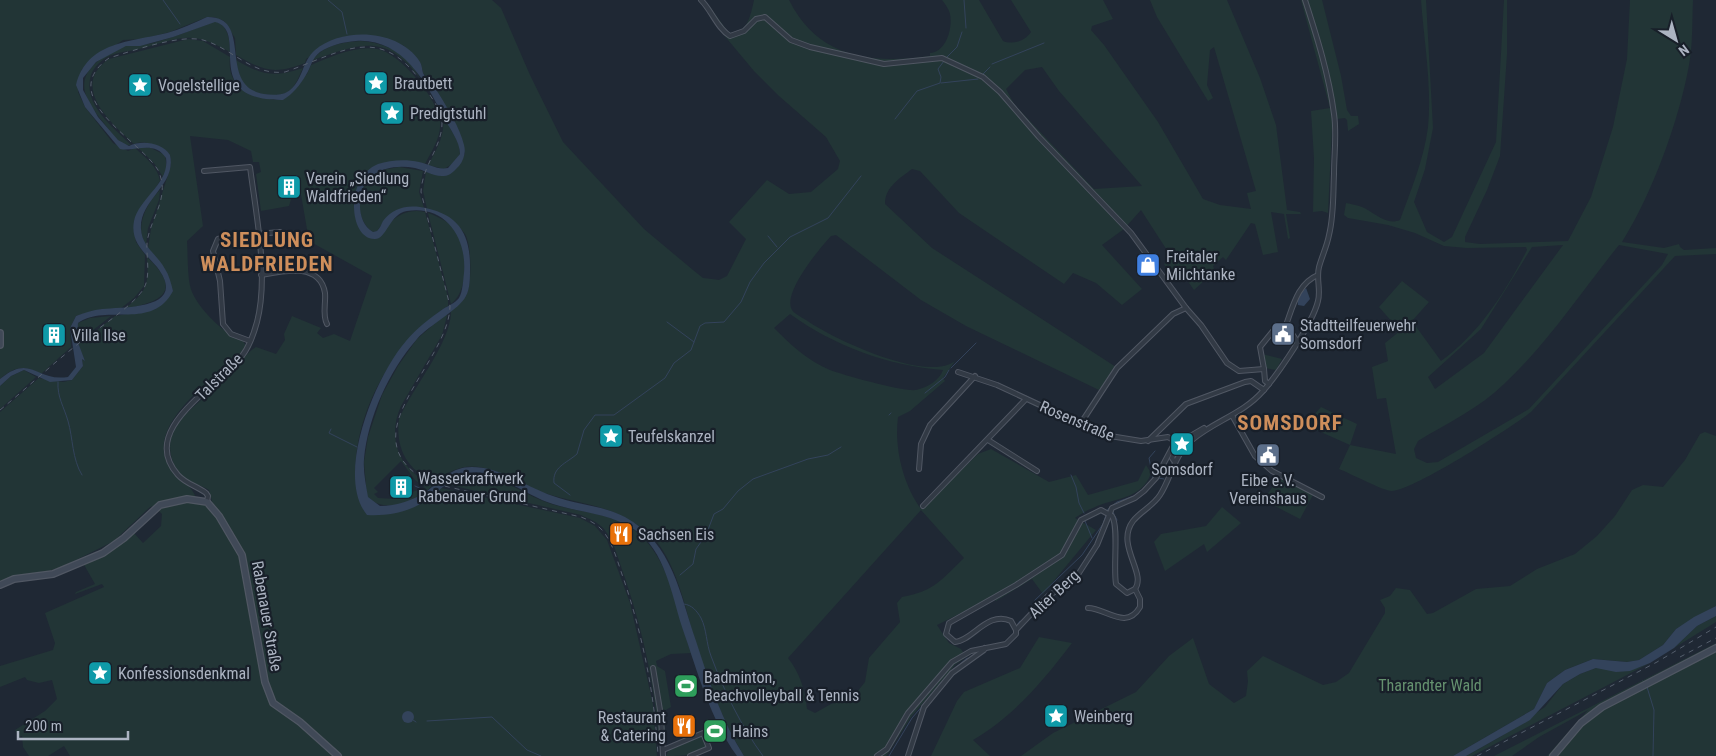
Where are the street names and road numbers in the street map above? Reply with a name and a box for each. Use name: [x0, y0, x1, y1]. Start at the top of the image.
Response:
street label: Talstraße: [191, 349, 247, 405]
street label: Rosenstraße: [1037, 397, 1117, 445]
street label: Rabenauer Straße: [248, 559, 286, 673]
street label: Alter Berg: [1025, 566, 1083, 622]

